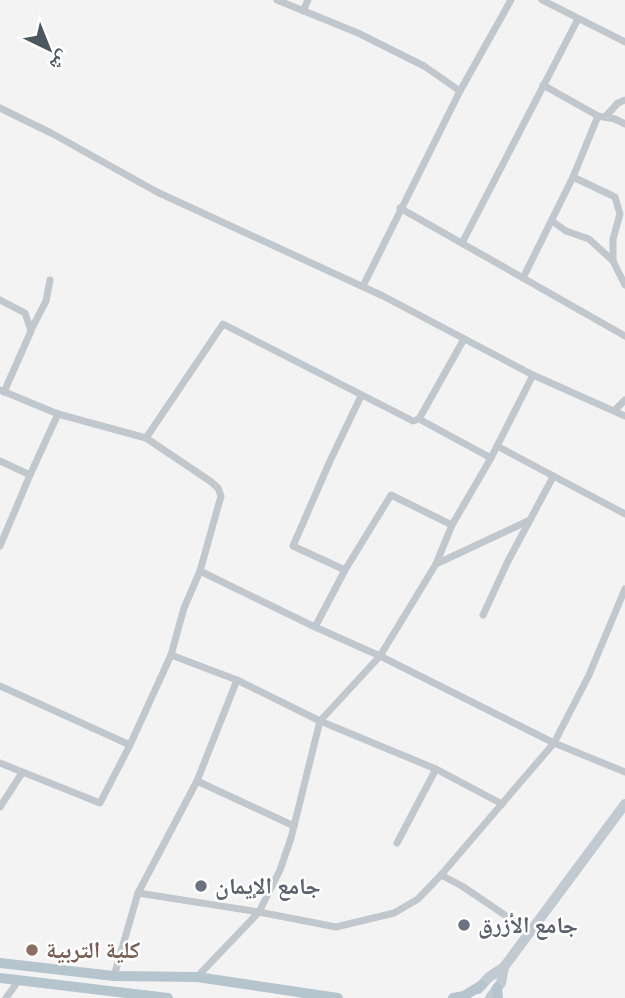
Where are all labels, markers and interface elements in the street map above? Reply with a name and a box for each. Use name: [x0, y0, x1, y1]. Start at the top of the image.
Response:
north arrow: [14, 14, 84, 84]
text: ش: [45, 46, 75, 76]
place label: جامع الإيمان: [215, 872, 321, 901]
marker: جامع الإيمان: [193, 878, 209, 894]
place label: جامع الأزرق: [478, 911, 578, 940]
marker: جامع الأزرق: [456, 917, 472, 933]
place label: كلية التربية: [46, 936, 140, 964]
marker: كلية التربية: [24, 942, 40, 958]

